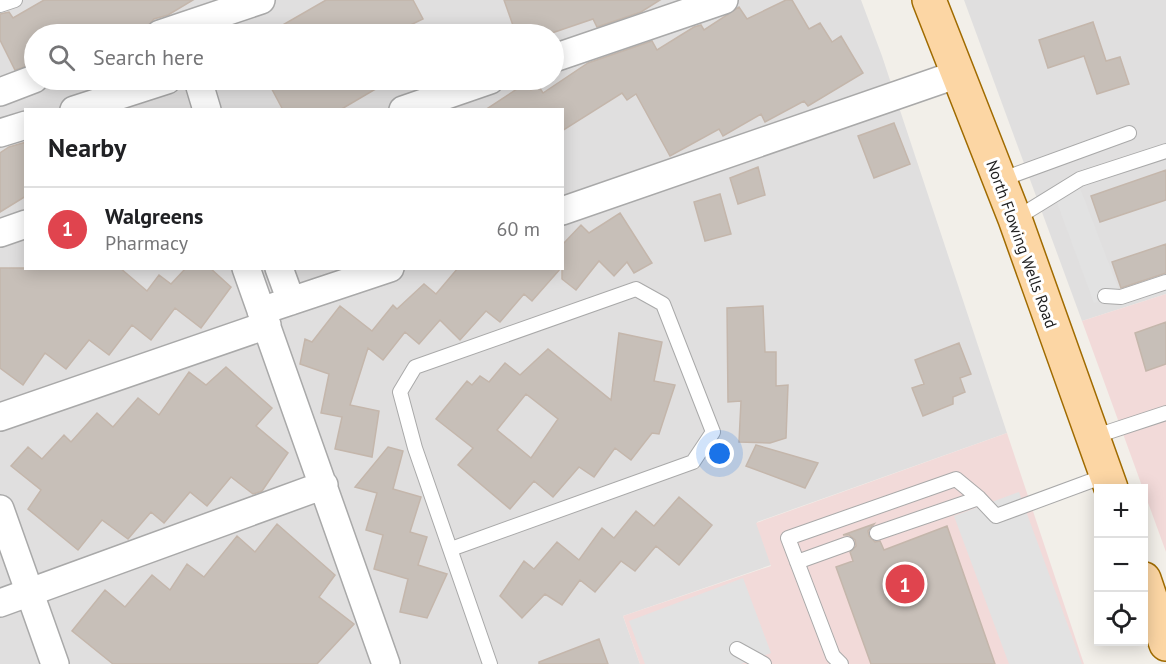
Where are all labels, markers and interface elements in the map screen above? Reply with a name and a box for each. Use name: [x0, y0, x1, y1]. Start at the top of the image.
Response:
search box: [24, 24, 564, 90]
icon: search: [45, 41, 78, 74]
text: Search here: [93, 43, 204, 71]
text: Nearby: [48, 131, 126, 164]
street label: North Flowing Wells Road: [982, 157, 1062, 331]
text: Walgreens: [105, 202, 203, 230]
text: 1: [62, 216, 73, 242]
text: 60 m: [497, 216, 540, 242]
text: Pharmacy: [105, 230, 188, 256]
your location: [705, 439, 734, 468]
map controls: [1094, 484, 1148, 646]
button: +: [1094, 484, 1148, 538]
button: −: [1094, 538, 1148, 592]
pin: 1: [886, 562, 924, 606]
button: locate: [1094, 592, 1148, 646]

